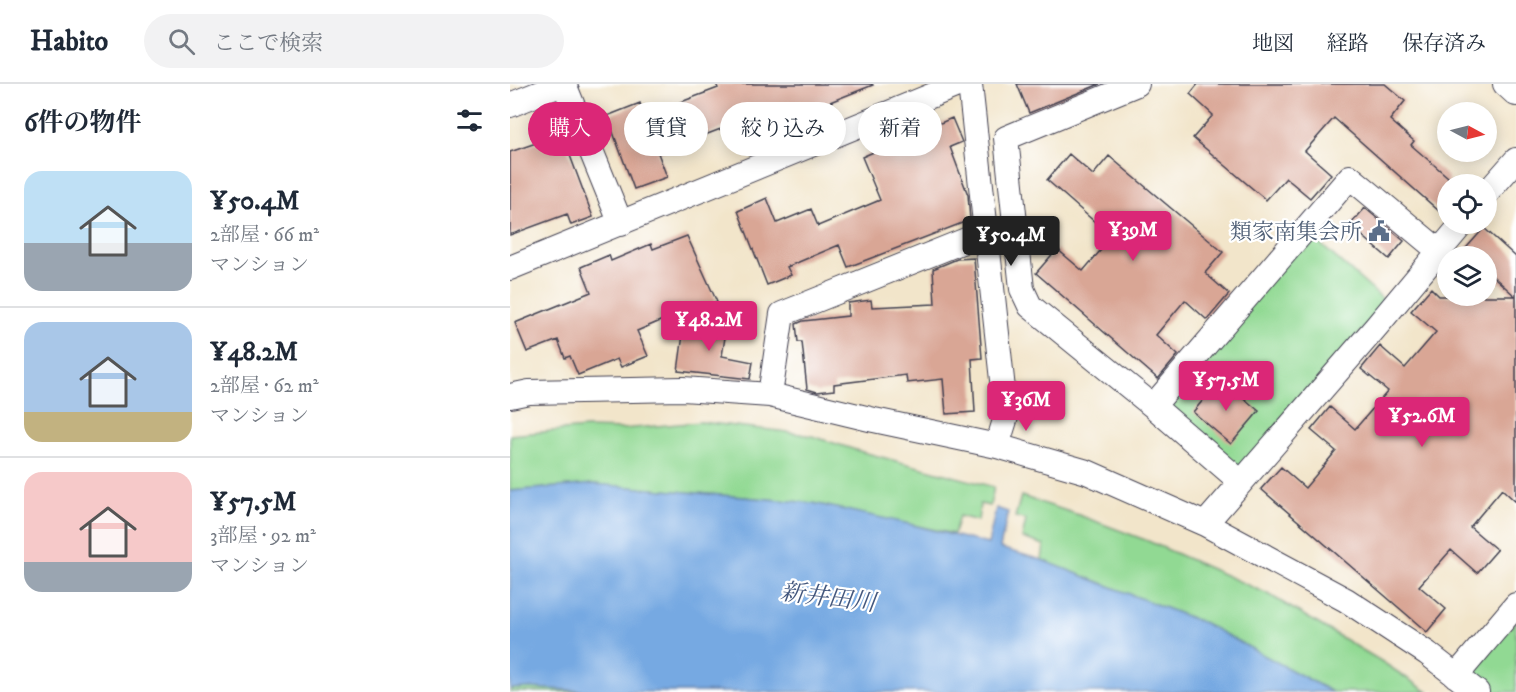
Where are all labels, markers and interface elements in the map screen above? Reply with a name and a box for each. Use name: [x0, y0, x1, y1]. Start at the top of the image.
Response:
search box: [144, 14, 564, 68]
text: Habito: [30, 24, 108, 59]
icon: search: [165, 25, 198, 58]
text: ここで検索: [213, 30, 323, 57]
text: 地図: [1252, 31, 1294, 57]
text: 経路: [1327, 31, 1369, 57]
text: 保存済み: [1402, 31, 1486, 57]
chip: 購入: [528, 102, 612, 156]
chip: 賃貸: [624, 102, 708, 156]
chip: 絞り込み: [720, 102, 846, 156]
chip: 新着: [858, 102, 942, 156]
north arrow: [1437, 102, 1497, 162]
map controls: [1437, 102, 1497, 306]
icon: filters: [453, 104, 486, 137]
text: 6件の物件: [24, 107, 142, 140]
button: locate: [1437, 174, 1497, 234]
text: ¥50.4M: [210, 185, 300, 218]
icon: home: [72, 195, 144, 267]
pin: ¥39M: [1097, 211, 1169, 262]
pin: ¥50.4M: [962, 216, 1060, 267]
text: ¥39M: [1108, 218, 1158, 243]
place label: 類家南集会所: [1230, 219, 1362, 246]
public building icon: 類家南集会所: [1367, 219, 1391, 243]
text: 2部屋 · 66 m²: [210, 223, 319, 248]
text: ¥50.4M: [977, 223, 1045, 248]
button: layers: [1437, 246, 1497, 306]
text: マンション: [210, 253, 309, 278]
pin: ¥48.2M: [660, 301, 758, 352]
text: ¥48.2M: [675, 308, 743, 333]
text: ¥48.2M: [210, 336, 298, 369]
icon: home: [72, 346, 144, 418]
pin: ¥57.5M: [1177, 361, 1275, 412]
text: ¥57.5M: [1193, 368, 1259, 393]
text: 2部屋 · 62 m²: [210, 374, 319, 399]
pin: ¥36M: [990, 381, 1062, 432]
text: ¥36M: [1001, 388, 1051, 413]
pin: ¥52.6M: [1373, 397, 1471, 448]
text: マンション: [210, 404, 309, 429]
text: ¥52.6M: [1389, 404, 1455, 429]
text: ¥57.5M: [210, 486, 296, 519]
icon: home: [72, 496, 144, 568]
text: 3部屋 · 92 m²: [210, 524, 316, 549]
text: マンション: [210, 554, 309, 579]
water label: 新井田川: [778, 577, 880, 619]

